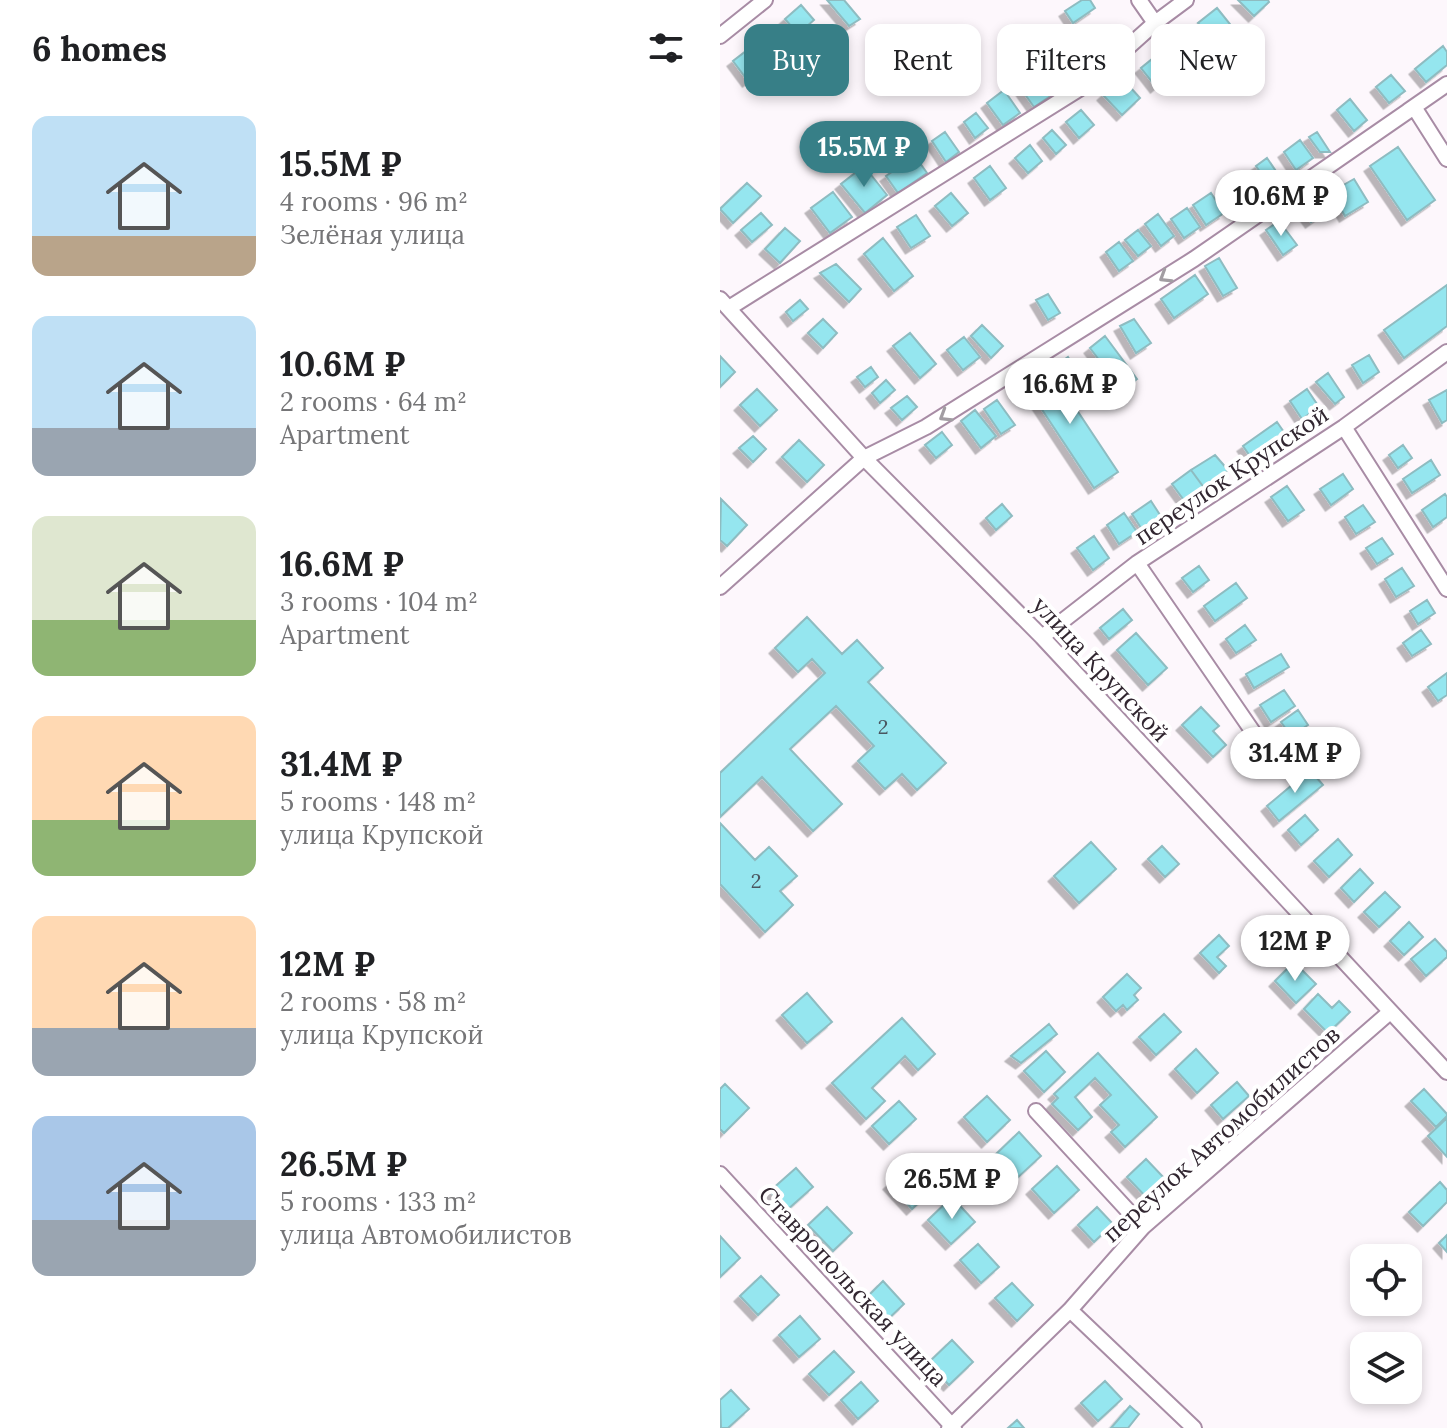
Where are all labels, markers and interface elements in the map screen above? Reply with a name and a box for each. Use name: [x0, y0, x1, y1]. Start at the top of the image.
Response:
chip: Buy: [744, 24, 849, 96]
chip: Rent: [865, 24, 981, 96]
chip: Filters: [997, 24, 1135, 96]
chip: New: [1151, 24, 1265, 96]
icon: filters: [644, 26, 688, 70]
text: 6 homes: [32, 27, 167, 70]
pin: 15.5M ₽: [790, 121, 938, 189]
text: 15.5M ₽: [818, 130, 910, 163]
text: 15.5M ₽: [280, 142, 401, 185]
icon: home: [96, 148, 192, 244]
pin: 10.6M ₽: [1207, 170, 1355, 238]
text: 10.6M ₽: [1233, 179, 1329, 212]
text: 4 rooms · 96 m²: [280, 185, 468, 218]
text: Зелёная улица: [280, 218, 465, 251]
one-way arrow: [1159, 268, 1174, 283]
text: 10.6M ₽: [280, 342, 405, 385]
icon: home: [96, 348, 192, 444]
pin: 16.6M ₽: [996, 358, 1144, 426]
text: 16.6M ₽: [1023, 367, 1117, 400]
text: 2 rooms · 64 m²: [280, 385, 467, 418]
street label: переулок Крупской: [1128, 399, 1334, 551]
one-way arrow: [939, 406, 954, 421]
text: Apartment: [280, 418, 410, 451]
text: 16.6M ₽: [280, 542, 404, 585]
icon: home: [96, 548, 192, 644]
text: 3 rooms · 104 m²: [280, 585, 478, 618]
street label: улица Крупской: [1026, 590, 1176, 748]
text: Apartment: [280, 618, 410, 651]
house number: 2: [878, 714, 888, 739]
pin: 31.4M ₽: [1221, 727, 1369, 795]
text: 31.4M ₽: [1248, 736, 1342, 769]
text: 31.4M ₽: [280, 742, 402, 785]
icon: home: [96, 748, 192, 844]
text: 5 rooms · 148 m²: [280, 785, 476, 818]
text: улица Крупской: [280, 818, 484, 851]
house number: 2: [751, 868, 761, 893]
pin: 12M ₽: [1239, 915, 1351, 983]
text: 12M ₽: [1259, 924, 1331, 957]
text: 12M ₽: [280, 942, 375, 985]
icon: home: [96, 948, 192, 1044]
text: 2 rooms · 58 m²: [280, 985, 467, 1018]
text: улица Крупской: [280, 1018, 484, 1051]
street label: переулок Автомобилистов: [1096, 1019, 1346, 1249]
text: 26.5M ₽: [280, 1142, 407, 1185]
icon: home: [96, 1148, 192, 1244]
pin: 26.5M ₽: [878, 1153, 1026, 1221]
text: 26.5M ₽: [903, 1162, 1001, 1195]
street label: Ставропольская улица: [752, 1179, 954, 1393]
text: 5 rooms · 133 m²: [280, 1185, 476, 1218]
text: улица Автомобилистов: [280, 1218, 572, 1251]
map controls: [1350, 1244, 1422, 1404]
button: locate: [1350, 1244, 1422, 1316]
button: layers: [1350, 1332, 1422, 1404]

